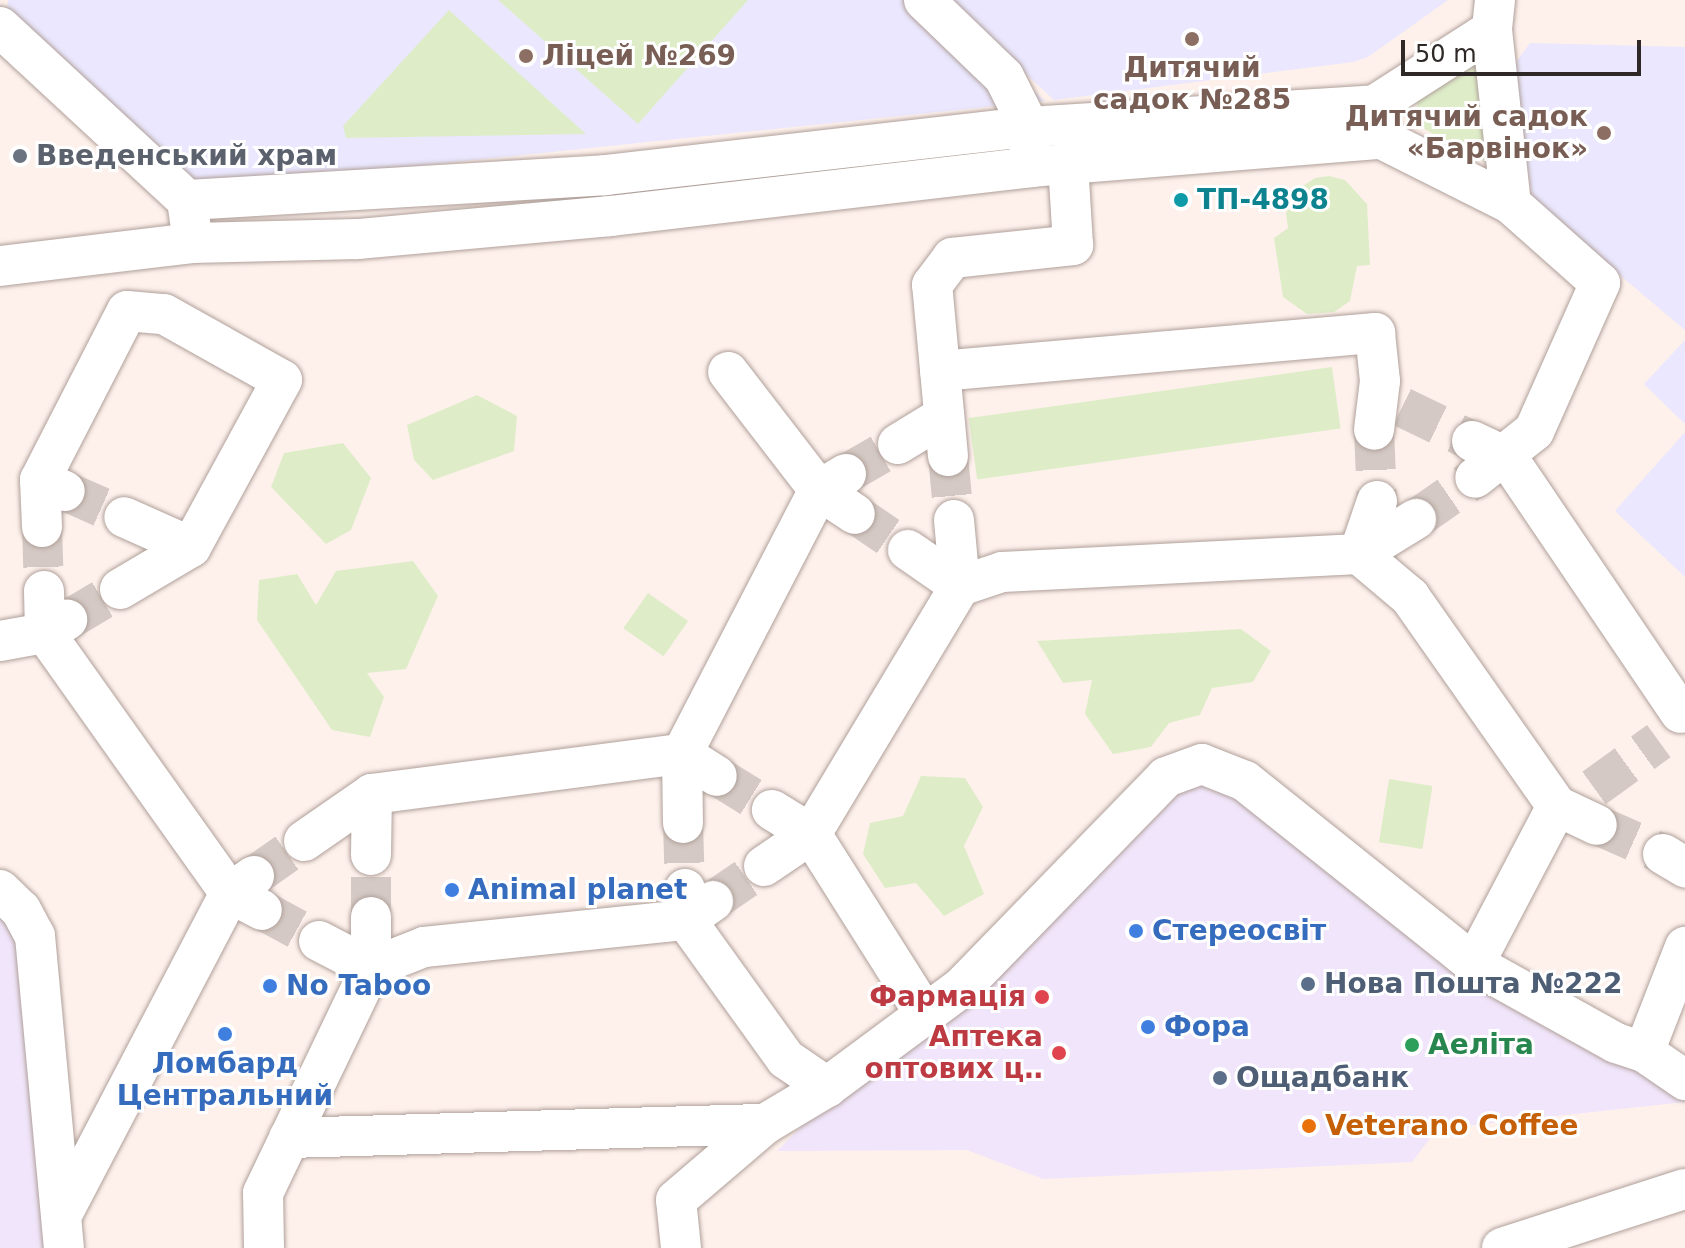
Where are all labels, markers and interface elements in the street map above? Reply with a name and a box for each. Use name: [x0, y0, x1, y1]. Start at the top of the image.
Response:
scale bar: [1405, 24, 1645, 74]
marker: Дитячий садок №285: [1183, 30, 1201, 48]
place label: Ліцей №269: [542, 39, 736, 73]
text: 50 m: [1415, 40, 1477, 68]
marker: Ліцей №269: [517, 47, 535, 65]
place label: Дитячий садок №285: [1093, 51, 1291, 117]
place label: Дитячий садок «Барвінок»: [1345, 100, 1588, 166]
marker: Дитячий садок «Барвінок»: [1595, 124, 1613, 142]
place label: Введенський храм: [36, 139, 337, 173]
marker: Введенський храм: [11, 147, 29, 165]
place label: ТП-4898: [1197, 183, 1329, 217]
marker: ТП-4898: [1172, 191, 1190, 209]
place label: Animal planet: [468, 873, 687, 907]
marker: Animal planet: [443, 881, 461, 899]
place label: Стереосвіт: [1152, 914, 1326, 948]
marker: Стереосвіт: [1127, 922, 1145, 940]
place label: Нова Пошта №222: [1324, 967, 1622, 1001]
place label: No Taboo: [286, 969, 431, 1003]
marker: Нова Пошта №222: [1299, 975, 1317, 993]
marker: No Taboo: [261, 977, 279, 995]
place label: Фармація: [869, 980, 1026, 1014]
marker: Фармація: [1033, 988, 1051, 1006]
place label: Фора: [1164, 1010, 1250, 1044]
marker: Фора: [1139, 1018, 1157, 1036]
place label: Аптека оптових ц‥: [864, 1020, 1043, 1086]
marker: Ломбард Центральний: [216, 1025, 234, 1043]
place label: Аеліта: [1428, 1028, 1534, 1062]
marker: Аеліта: [1403, 1036, 1421, 1054]
marker: Аптека оптових ц‥: [1050, 1044, 1068, 1062]
place label: Ломбард Центральний: [117, 1047, 333, 1113]
place label: Ощадбанк: [1236, 1061, 1409, 1095]
marker: Ощадбанк: [1211, 1069, 1229, 1087]
place label: Veterano Coffee: [1325, 1109, 1579, 1143]
marker: Veterano Coffee: [1300, 1117, 1318, 1135]

